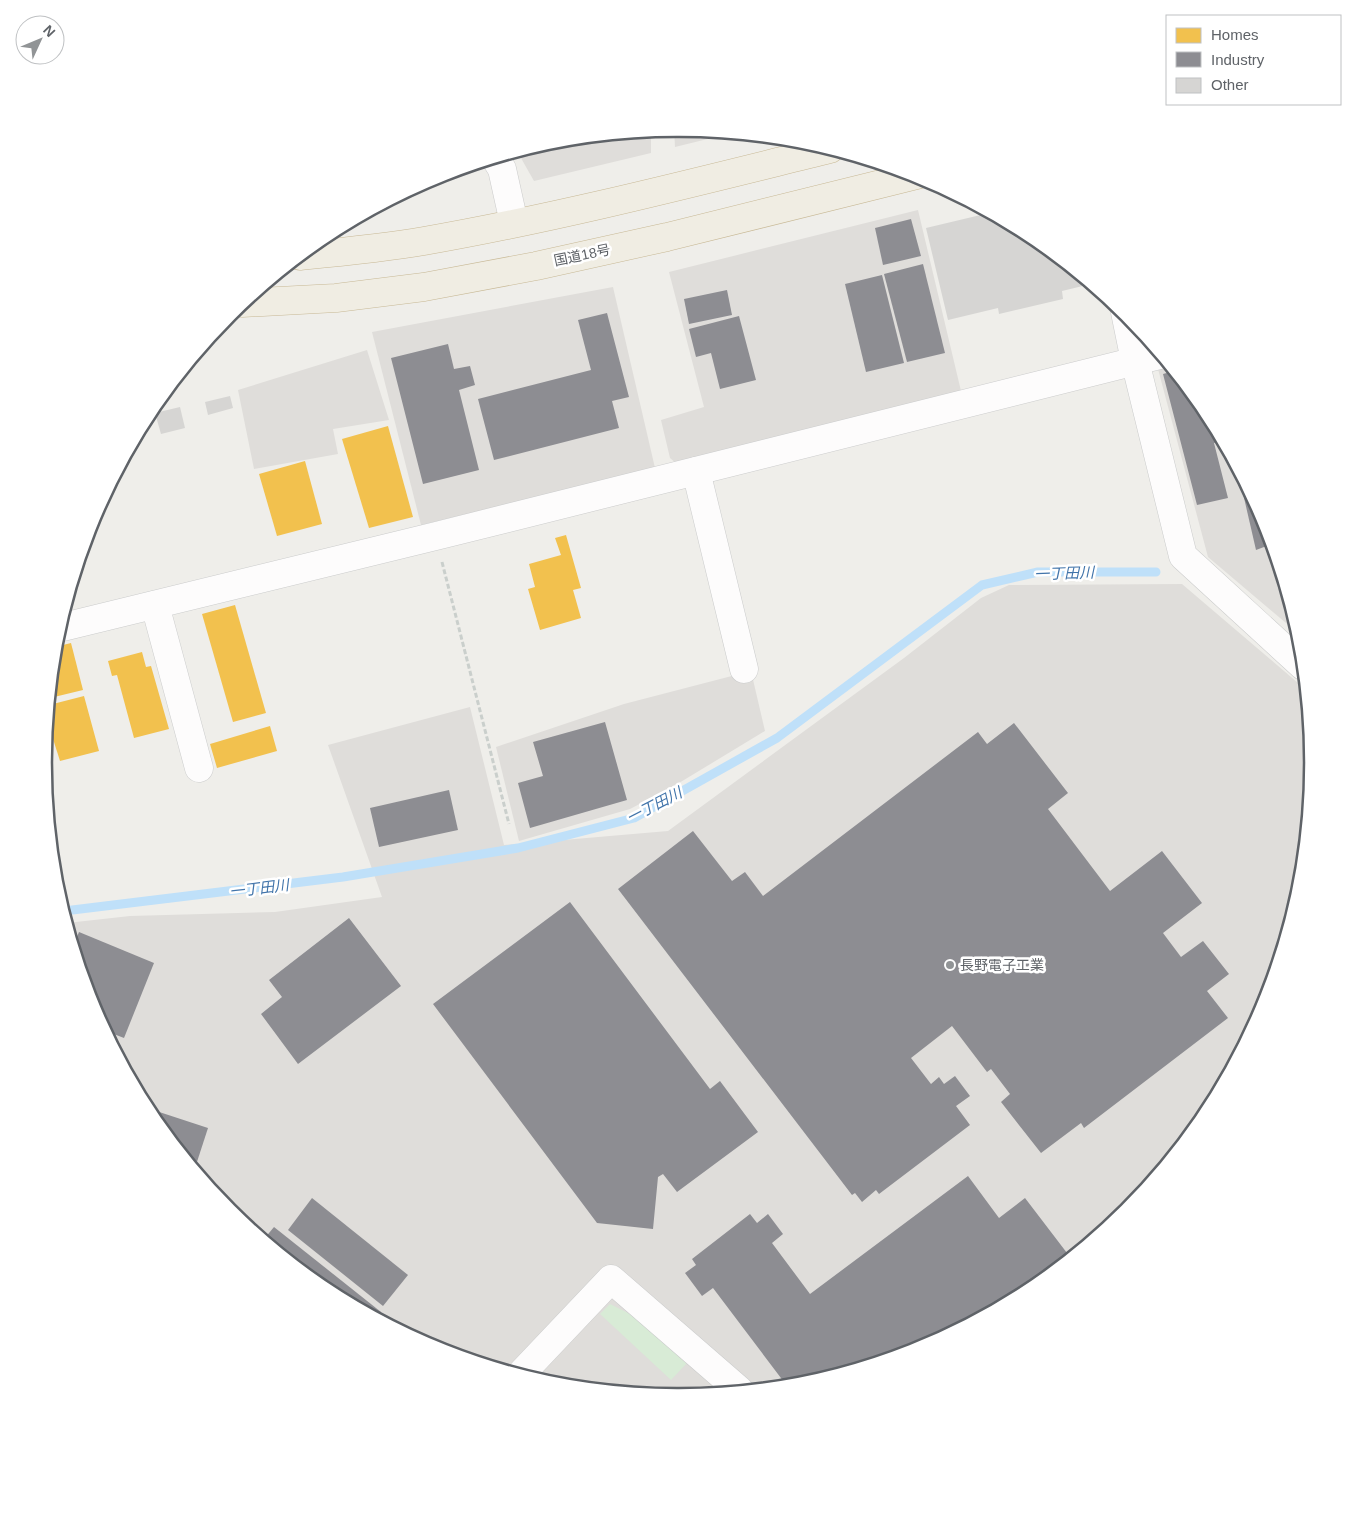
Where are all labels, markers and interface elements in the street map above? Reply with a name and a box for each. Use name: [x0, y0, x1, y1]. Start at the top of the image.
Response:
north arrow: [15, 15, 65, 65]
legend: [1166, 15, 1341, 105]
text: N: [40, 22, 59, 40]
text: Homes: [1211, 26, 1259, 43]
text: Industry: [1211, 51, 1265, 68]
text: Other: [1211, 76, 1249, 93]
street label: 国道18号: [552, 241, 612, 269]
water label: 一丁田川: [1034, 563, 1096, 583]
water label: 一丁田川: [623, 783, 686, 826]
water label: 一丁田川: [228, 876, 292, 900]
place label: 長野電子工業: [960, 957, 1044, 973]
marker: 長野電子工業: [944, 959, 956, 971]

